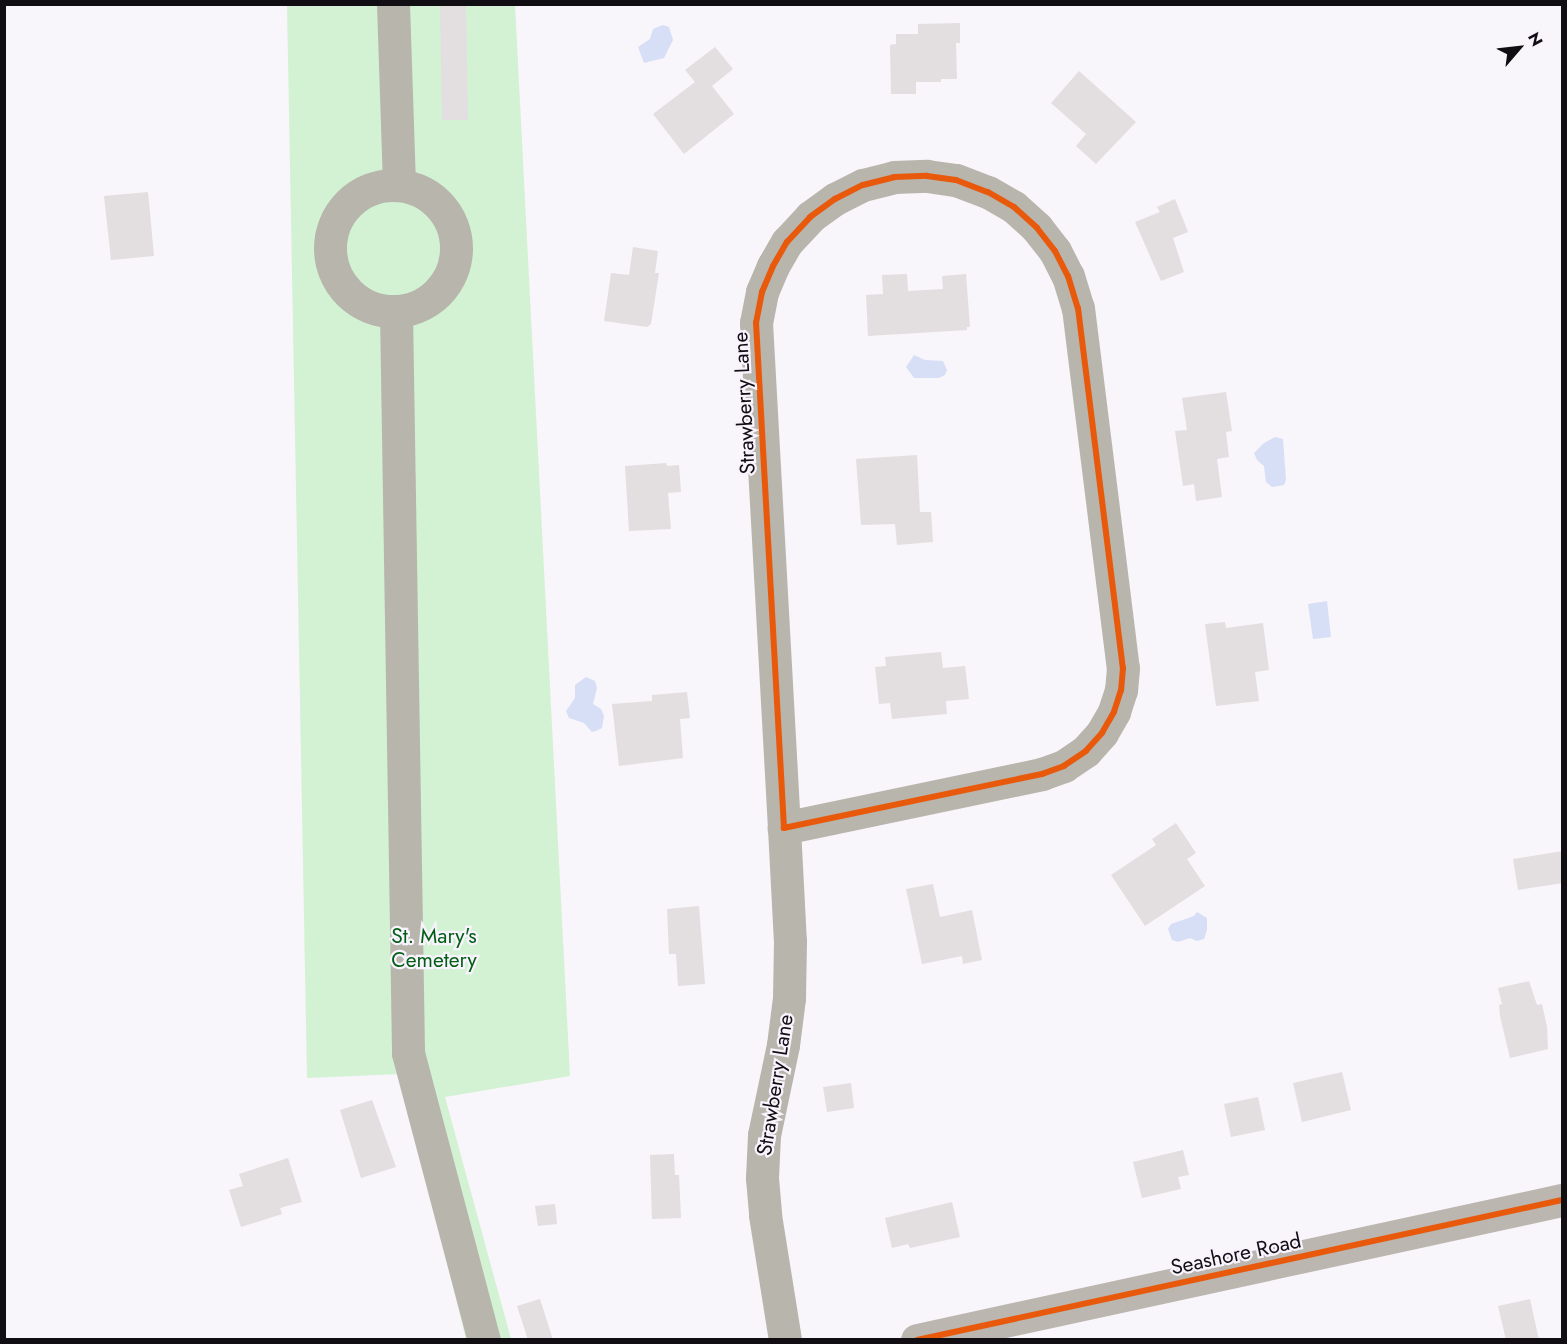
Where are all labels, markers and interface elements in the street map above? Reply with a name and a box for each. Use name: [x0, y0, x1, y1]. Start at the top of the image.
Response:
north arrow: [1489, 18, 1549, 78]
text: N: [1522, 28, 1548, 50]
street label: Strawberry Lane: [728, 331, 760, 475]
park label: St. Mary's Cemetery: [391, 923, 477, 973]
street label: Strawberry Lane: [751, 1013, 799, 1157]
street label: Seashore Road: [1168, 1228, 1304, 1280]

